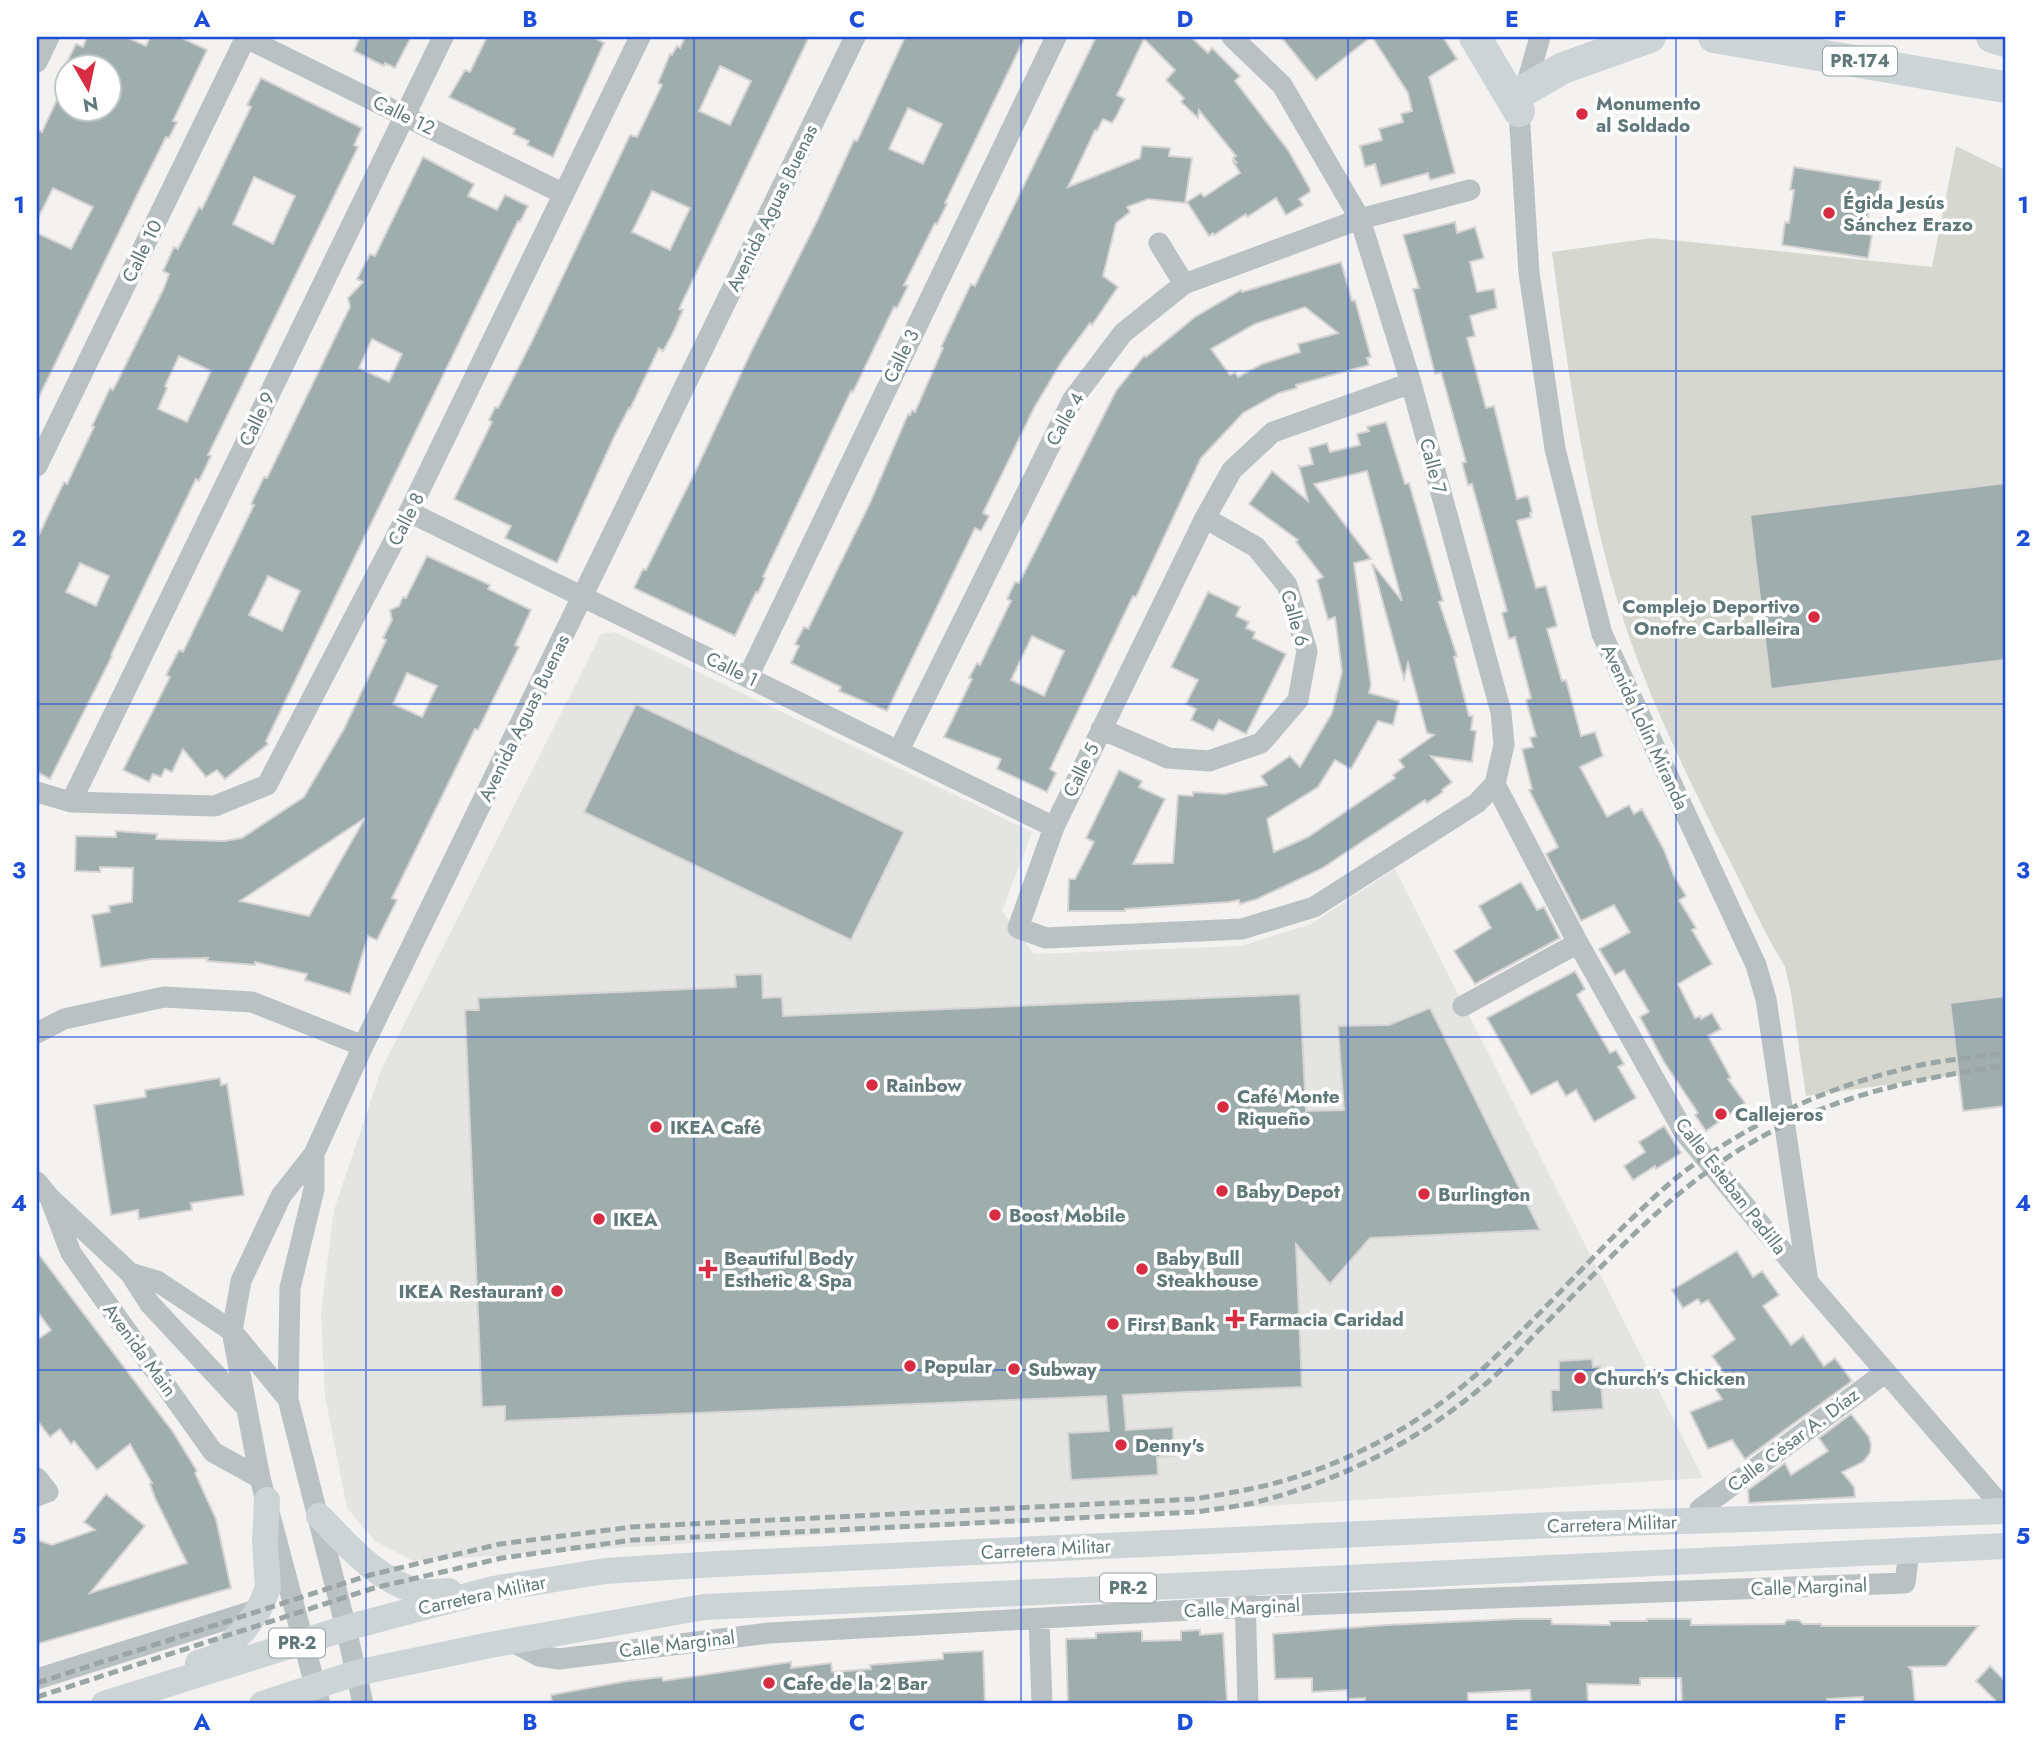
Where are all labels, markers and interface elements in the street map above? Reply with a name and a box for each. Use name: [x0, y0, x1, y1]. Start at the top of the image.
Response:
text: A: [193, 2, 211, 36]
text: B: [522, 2, 538, 36]
text: C: [849, 2, 865, 36]
text: D: [1177, 2, 1194, 36]
text: E: [1505, 2, 1519, 36]
text: F: [1834, 2, 1846, 36]
road number: PR-174: [1823, 46, 1897, 76]
north arrow: [52, 52, 122, 122]
street label: Calle 12: [369, 88, 439, 142]
text: N: [81, 90, 100, 119]
place label: Monumento al Soldado: [1596, 90, 1701, 139]
marker: Monumento al Soldado: [1574, 106, 1590, 122]
street label: Avenida Aguas Buenas: [720, 120, 824, 296]
text: 1: [13, 188, 25, 222]
text: 1: [2017, 188, 2029, 222]
place label: Égida Jesús Sánchez Erazo: [1843, 189, 1973, 238]
marker: Égida Jesús Sánchez Erazo: [1821, 205, 1837, 221]
street label: Calle 10: [115, 215, 169, 287]
street label: Calle 3: [876, 325, 926, 387]
street label: Calle 9: [232, 387, 282, 451]
street label: Calle 4: [1039, 387, 1091, 451]
street label: Calle 7: [1413, 435, 1453, 497]
street label: Calle 8: [381, 488, 431, 550]
text: 2: [11, 521, 27, 555]
text: 2: [2015, 521, 2031, 555]
street label: Calle 6: [1274, 587, 1316, 649]
place label: Complejo Deportivo Onofre Carballeira: [1622, 593, 1800, 642]
marker: Complejo Deportivo Onofre Carballeira: [1806, 609, 1822, 625]
street label: Avenida Aguas Buenas: [472, 630, 576, 806]
street label: Avenida Lolín Miranda: [1595, 640, 1695, 814]
street label: Calle 1: [701, 645, 763, 693]
street label: Calle 5: [1056, 738, 1106, 802]
text: 3: [12, 853, 26, 887]
text: 3: [2016, 853, 2030, 887]
place label: Rainbow: [886, 1072, 962, 1099]
marker: Rainbow: [864, 1077, 880, 1093]
place label: Café Monte Riqueño: [1237, 1083, 1340, 1132]
marker: Café Monte Riqueño: [1215, 1099, 1231, 1115]
place label: Callejeros: [1735, 1101, 1823, 1128]
marker: Callejeros: [1713, 1106, 1729, 1122]
street label: Calle Esteban Padilla: [1669, 1112, 1793, 1260]
place label: IKEA Café: [670, 1114, 762, 1141]
marker: IKEA Café: [648, 1119, 664, 1135]
place label: Baby Depot: [1236, 1178, 1340, 1205]
place label: Burlington: [1438, 1181, 1530, 1208]
marker: Baby Depot: [1214, 1183, 1230, 1199]
text: 4: [11, 1186, 27, 1220]
marker: Burlington: [1416, 1186, 1432, 1202]
text: 4: [2015, 1186, 2031, 1220]
place label: Boost Mobile: [1009, 1202, 1126, 1229]
place label: IKEA: [613, 1206, 658, 1233]
marker: Boost Mobile: [987, 1207, 1003, 1223]
marker: IKEA: [591, 1211, 607, 1227]
place label: Beautiful Body Esthetic & Spa: [724, 1245, 855, 1294]
place label: Baby Bull Steakhouse: [1156, 1245, 1259, 1294]
marker: Beautiful Body Esthetic & Spa: [698, 1259, 718, 1279]
marker: Baby Bull Steakhouse: [1134, 1261, 1150, 1277]
place label: IKEA Restaurant: [398, 1278, 543, 1305]
marker: IKEA Restaurant: [549, 1283, 565, 1299]
street label: Avenida Main: [97, 1298, 183, 1402]
place label: Farmacia Caridad: [1249, 1306, 1404, 1333]
place label: First Bank: [1127, 1311, 1216, 1338]
marker: Farmacia Caridad: [1227, 1311, 1243, 1327]
marker: First Bank: [1105, 1316, 1121, 1332]
place label: Popular: [924, 1353, 992, 1380]
place label: Subway: [1028, 1356, 1098, 1383]
marker: Popular: [902, 1358, 918, 1374]
marker: Subway: [1006, 1361, 1022, 1377]
place label: Church's Chicken: [1594, 1365, 1746, 1392]
marker: Church's Chicken: [1572, 1370, 1588, 1386]
street label: Calle César A. Díaz: [1722, 1381, 1865, 1498]
place label: Denny's: [1135, 1432, 1204, 1459]
marker: Denny's: [1113, 1437, 1129, 1453]
street label: Carretera Militar: [1546, 1508, 1678, 1540]
text: 5: [12, 1519, 26, 1553]
text: 5: [2016, 1519, 2030, 1553]
street label: Carretera Militar: [980, 1532, 1112, 1566]
street label: Carretera Militar: [415, 1568, 549, 1622]
street label: Calle Marginal: [1750, 1571, 1868, 1603]
road number: PR-2: [1100, 1574, 1156, 1602]
street label: Calle Marginal: [1183, 1591, 1301, 1625]
street label: Calle Marginal: [618, 1624, 736, 1664]
road number: PR-2: [269, 1628, 325, 1658]
place label: Cafe de la 2 Bar: [783, 1670, 928, 1697]
marker: Cafe de la 2 Bar: [761, 1675, 777, 1691]
text: A: [193, 1705, 211, 1739]
text: B: [522, 1705, 538, 1739]
text: C: [849, 1705, 865, 1739]
text: D: [1177, 1705, 1194, 1739]
text: E: [1505, 1705, 1519, 1739]
text: F: [1834, 1705, 1846, 1739]

